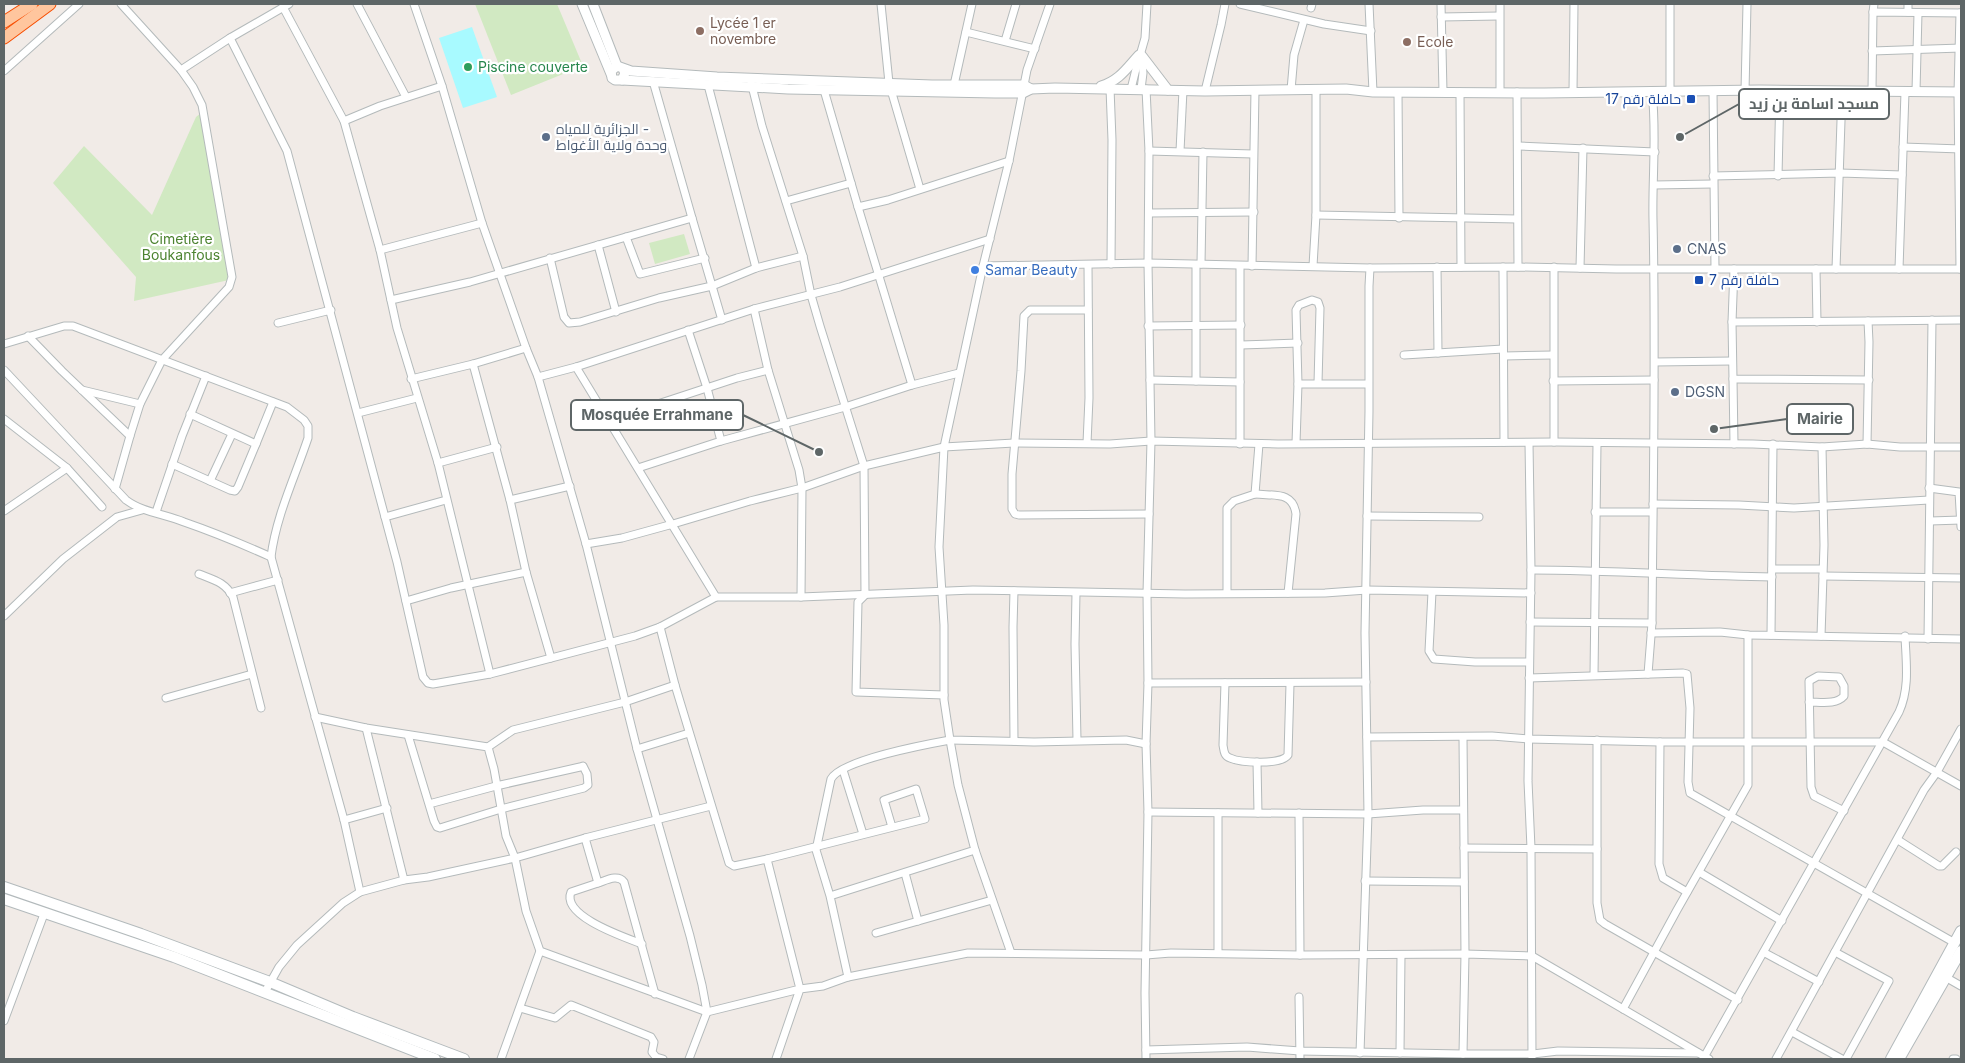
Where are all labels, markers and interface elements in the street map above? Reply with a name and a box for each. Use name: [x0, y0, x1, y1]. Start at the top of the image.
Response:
place label: Lycée 1 er novembre: [710, 14, 776, 47]
marker: Lycée 1 er novembre: [694, 25, 706, 37]
place label: Ecole: [1417, 33, 1453, 50]
marker: Ecole: [1401, 36, 1413, 48]
place label: Piscine couverte: [478, 58, 588, 75]
marker: Piscine couverte: [462, 61, 474, 73]
callout: مسجد اسامة بن زيد: [1739, 89, 1889, 119]
place label: حافلة رقم 17: [1605, 90, 1681, 109]
marker: حافلة رقم 17: [1685, 93, 1697, 105]
text: مسجد اسامة بن زيد: [1749, 94, 1879, 113]
place label: الجزائرية للمياه - وحدة ولاية الأغواط: [556, 120, 667, 153]
marker: الجزائرية للمياه - وحدة ولاية الأغواط: [540, 131, 552, 143]
park label: Cimetière Boukanfous: [142, 230, 220, 263]
place label: CNAS: [1687, 240, 1726, 257]
marker: CNAS: [1671, 243, 1683, 255]
place label: Samar Beauty: [985, 261, 1078, 278]
marker: Samar Beauty: [969, 264, 981, 276]
place label: حافلة رقم 7: [1709, 271, 1779, 290]
marker: حافلة رقم 7: [1693, 274, 1705, 286]
place label: DGSN: [1685, 383, 1725, 400]
marker: DGSN: [1669, 386, 1681, 398]
callout: Mosquée Errahmane: [571, 400, 743, 430]
callout: Mairie: [1787, 404, 1853, 434]
text: Mosquée Errahmane: [581, 405, 733, 424]
text: Mairie: [1797, 409, 1843, 428]

